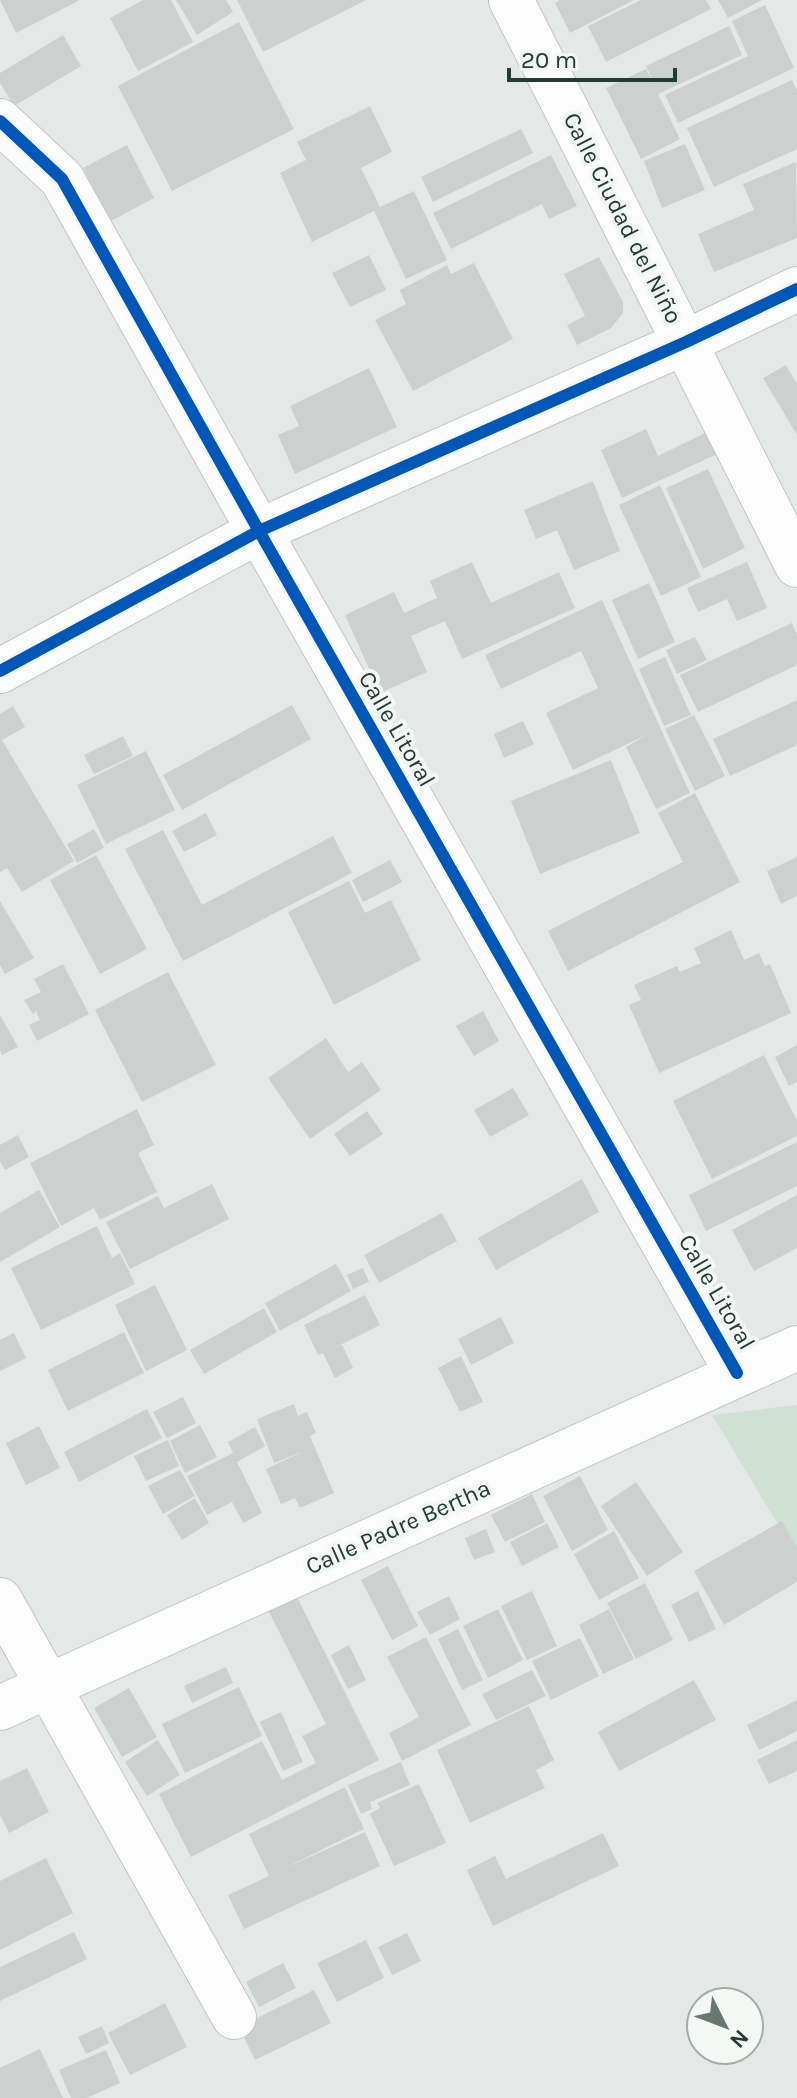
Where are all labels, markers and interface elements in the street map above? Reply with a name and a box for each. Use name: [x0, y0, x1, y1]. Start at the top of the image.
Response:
scale bar: [509, 32, 675, 82]
text: 20 m: [521, 46, 577, 74]
street label: Calle Ciudad del Niño: [558, 108, 688, 328]
street label: Calle Litoral: [353, 666, 441, 792]
street label: Calle Litoral: [673, 1229, 761, 1355]
street label: Calle Padre Bertha: [301, 1474, 495, 1580]
north arrow: [685, 1986, 765, 2066]
text: N: [724, 2024, 754, 2053]

